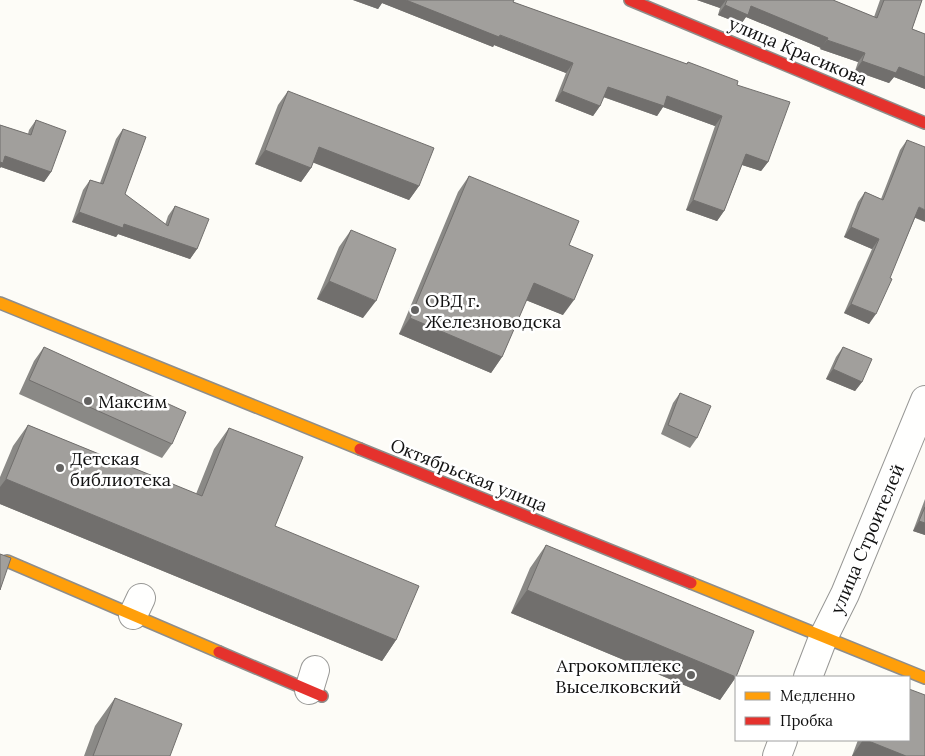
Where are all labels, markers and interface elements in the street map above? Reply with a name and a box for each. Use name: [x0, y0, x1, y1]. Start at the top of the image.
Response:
street label: улица Красикова: [725, 11, 871, 91]
place label: ОВД г. Железноводска: [425, 289, 561, 333]
marker: ОВД г. Железноводска: [409, 304, 421, 316]
place label: Максим: [98, 390, 168, 413]
marker: Максим: [82, 395, 94, 407]
street label: Октябрьская улица: [387, 433, 551, 517]
place label: Детская библиотека: [70, 447, 171, 491]
street label: улица Строителей: [825, 460, 909, 618]
marker: Детская библиотека: [54, 462, 66, 474]
place label: Агрокомплекс Выселковский: [555, 654, 681, 698]
marker: Агрокомплекс Выселковский: [685, 669, 697, 681]
legend: [735, 676, 910, 741]
text: Медленно: [780, 686, 855, 705]
text: Пробка: [780, 711, 833, 730]

